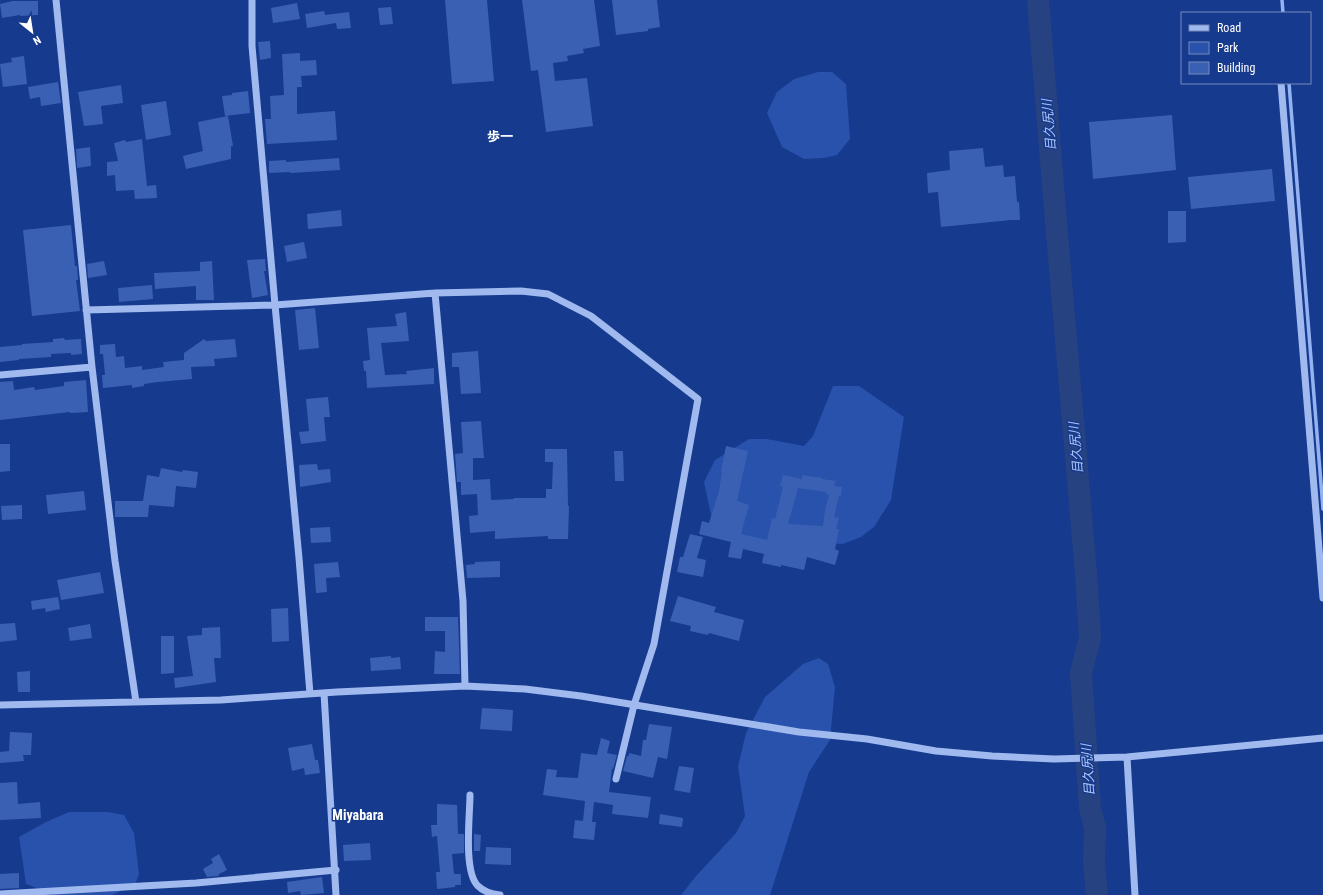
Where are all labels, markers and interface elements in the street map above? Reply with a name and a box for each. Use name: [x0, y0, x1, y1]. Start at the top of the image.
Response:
north arrow: [12, 12, 52, 52]
legend: [1181, 12, 1311, 84]
text: Road: [1217, 21, 1241, 35]
text: N: [30, 33, 43, 48]
text: Park: [1217, 41, 1239, 55]
text: Building: [1217, 61, 1255, 75]
water label: 目久尻川: [1039, 96, 1059, 152]
district label: 歩一: [487, 129, 513, 144]
water label: 目久尻川: [1066, 419, 1086, 475]
water label: 目久尻川: [1079, 742, 1097, 796]
district label: Miyabara: [332, 807, 384, 823]

